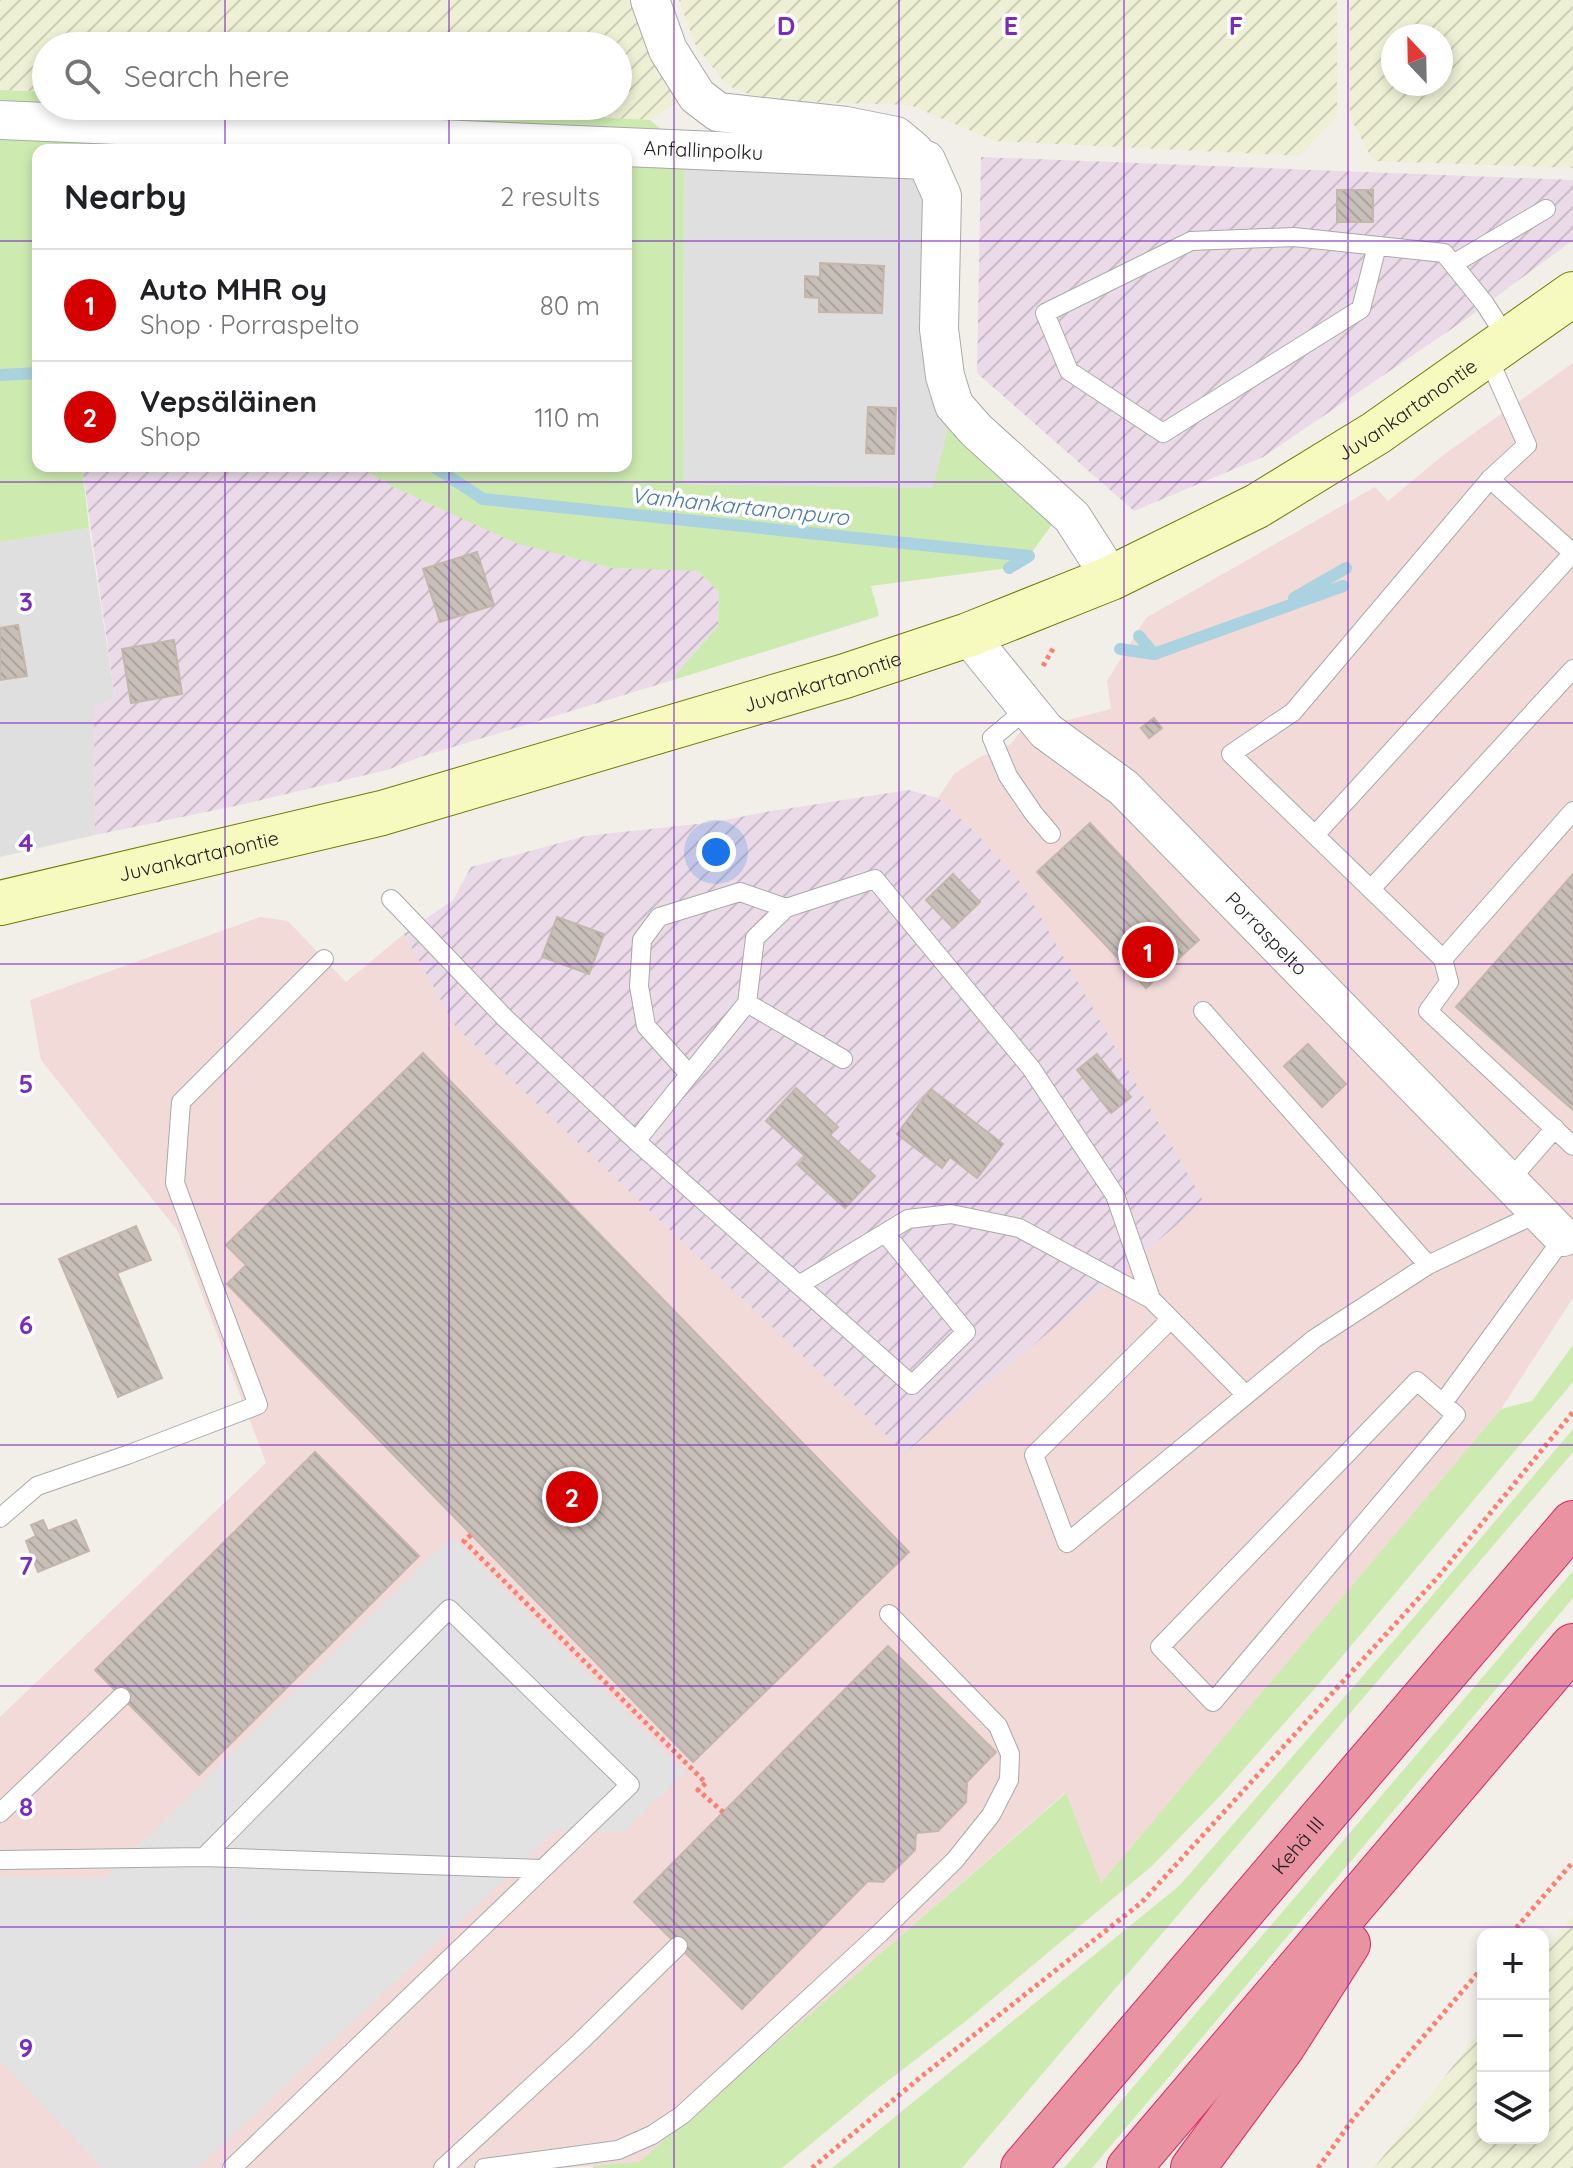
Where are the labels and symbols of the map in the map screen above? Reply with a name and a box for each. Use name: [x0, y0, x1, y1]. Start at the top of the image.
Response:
text: D: [777, 9, 795, 42]
text: E: [1004, 9, 1018, 42]
text: F: [1229, 9, 1243, 42]
north arrow: [1381, 24, 1453, 96]
street label: Anfallinpolku: [643, 135, 764, 165]
street label: Juvankartanontie: [1332, 353, 1482, 466]
water label: Vanhankartanonpuro: [630, 481, 852, 532]
text: 3: [19, 585, 33, 618]
street label: Juvankartanontie: [740, 645, 904, 717]
street label: Juvankartanontie: [116, 825, 281, 887]
text: 4: [18, 826, 34, 859]
your location: [696, 832, 736, 872]
street label: Porraspelto: [1220, 886, 1313, 980]
pin: 1: [1122, 922, 1174, 982]
text: 5: [19, 1067, 33, 1100]
text: 6: [19, 1308, 33, 1341]
pin: 2: [546, 1467, 598, 1527]
text: 7: [19, 1549, 33, 1582]
text: 8: [19, 1790, 33, 1823]
street label: Kehä III: [1266, 1811, 1329, 1879]
text: 9: [19, 2031, 33, 2064]

